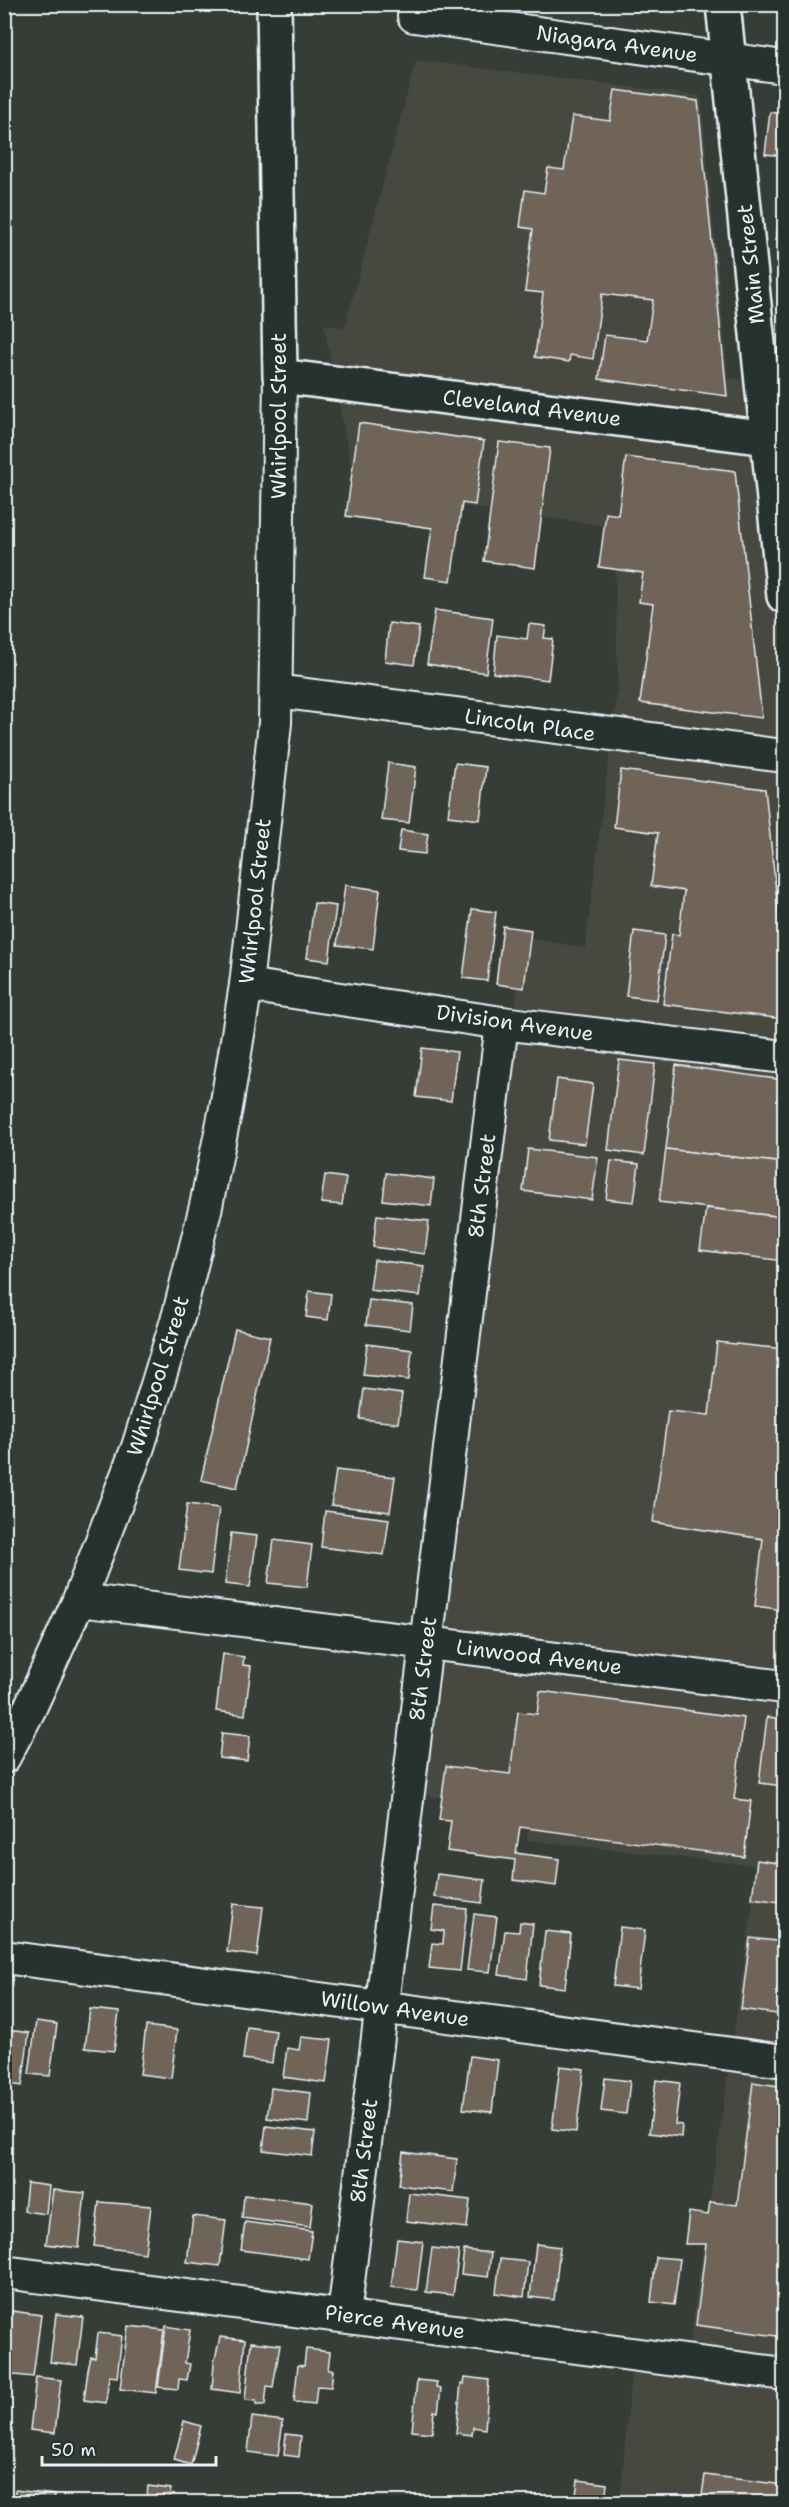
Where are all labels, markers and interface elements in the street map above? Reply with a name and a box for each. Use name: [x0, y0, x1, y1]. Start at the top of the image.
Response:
street label: Niagara Avenue: [534, 19, 700, 69]
street label: Main Street: [731, 203, 771, 325]
street label: Whirlpool Street: [265, 333, 293, 499]
street label: Cleveland Avenue: [441, 383, 623, 433]
street label: Lincoln Place: [463, 702, 597, 748]
street label: Whirlpool Street: [232, 817, 278, 985]
street label: Division Avenue: [434, 998, 596, 1048]
street label: 8th Street: [462, 1132, 502, 1240]
street label: Whirlpool Street: [120, 1292, 196, 1460]
street label: 8th Street: [403, 1615, 443, 1723]
street label: Linwood Avenue: [454, 1633, 624, 1681]
street label: Willow Avenue: [319, 1985, 471, 2033]
street label: 8th Street: [344, 2097, 384, 2205]
street label: Pierce Avenue: [323, 2298, 467, 2346]
scale bar: [42, 2429, 216, 2467]
text: 50 m: [51, 2438, 96, 2462]

